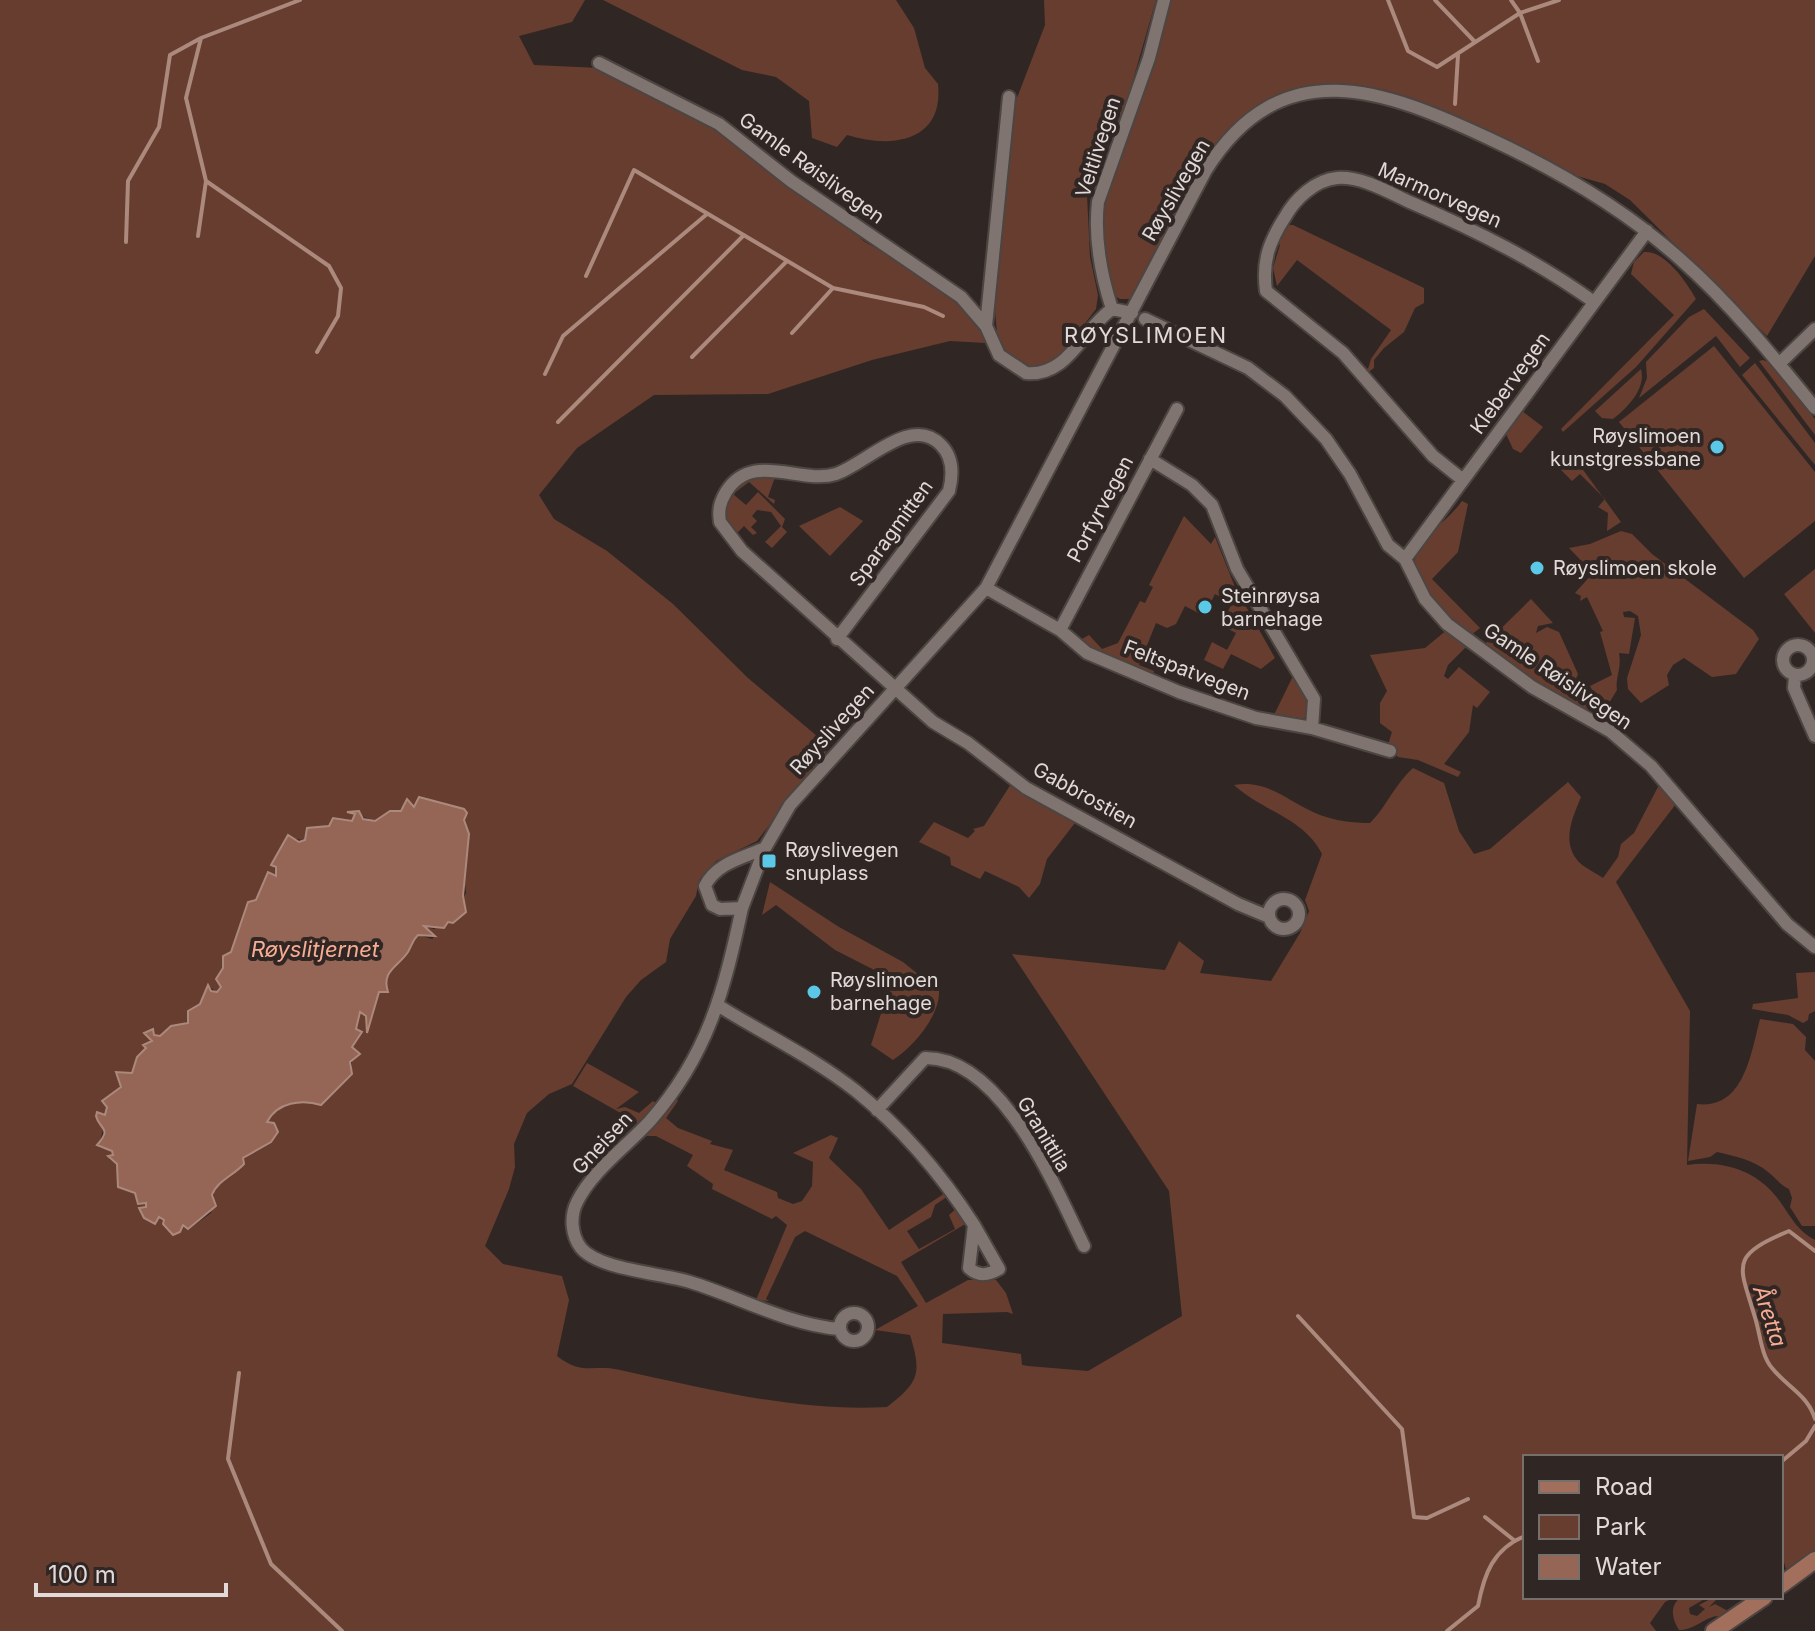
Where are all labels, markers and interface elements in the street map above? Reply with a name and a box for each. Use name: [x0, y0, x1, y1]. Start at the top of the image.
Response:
street label: Veltlivegen: [1071, 94, 1125, 200]
street label: Gamle Røislivegen: [735, 107, 889, 229]
street label: Røyslivegen: [1137, 135, 1215, 245]
street label: Marmorvegen: [1374, 157, 1506, 233]
district label: RØYSLIMOEN: [1064, 322, 1228, 348]
street label: Klebervegen: [1465, 327, 1555, 439]
place label: Røyslimoen kunstgressbane: [1550, 424, 1701, 471]
marker: Røyslimoen kunstgressbane: [1708, 438, 1726, 456]
street label: Porfyrvegen: [1062, 452, 1138, 566]
street label: Sparagmitten: [844, 475, 938, 591]
place label: Røyslimoen skole: [1553, 556, 1717, 580]
marker: Røyslimoen skole: [1528, 559, 1546, 577]
place label: Steinrøysa barnehage: [1221, 584, 1323, 631]
marker: Steinrøysa barnehage: [1196, 598, 1214, 616]
street label: Gamle Røislivegen: [1479, 617, 1637, 735]
street label: Feltspatvegen: [1120, 635, 1254, 705]
street label: Røyslivegen: [785, 679, 879, 779]
street label: Gabbrostien: [1029, 757, 1141, 833]
place label: Røyslivegen snuplass: [785, 838, 899, 885]
marker: Røyslivegen snuplass: [760, 852, 778, 870]
water label: Røyslitjernet: [251, 936, 380, 962]
place label: Røyslimoen barnehage: [830, 968, 939, 1015]
marker: Røyslimoen barnehage: [805, 983, 823, 1001]
street label: Granittlia: [1012, 1092, 1076, 1176]
street label: Gneisen: [567, 1107, 637, 1179]
water label: Åretta: [1748, 1281, 1793, 1350]
legend: [1523, 1455, 1783, 1599]
text: Road: [1595, 1472, 1653, 1501]
text: Park: [1595, 1512, 1646, 1541]
scale bar: [36, 1547, 226, 1597]
text: Water: [1595, 1552, 1662, 1581]
text: 100 m: [48, 1560, 116, 1589]

